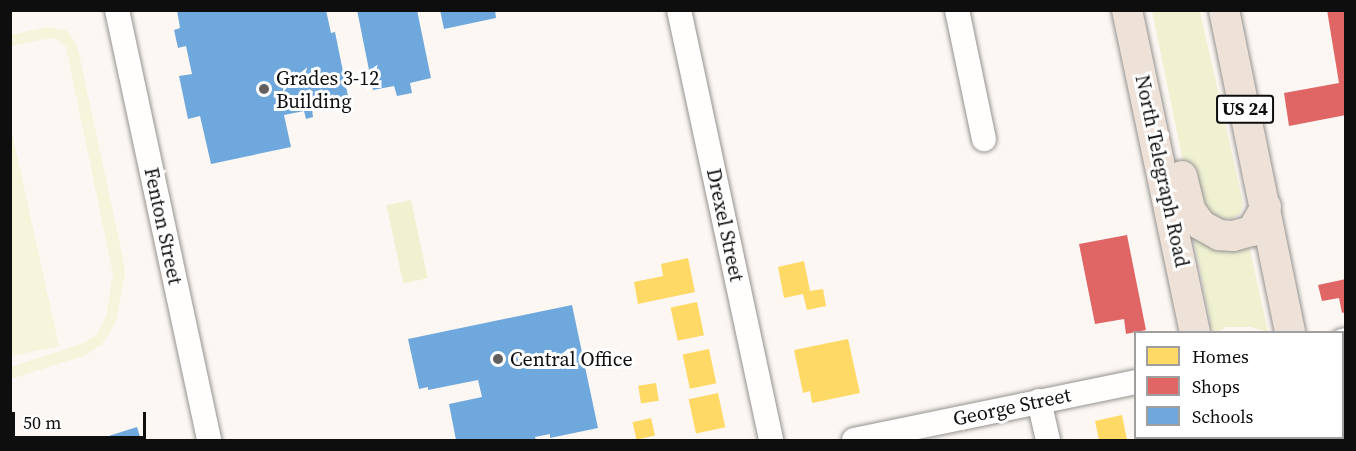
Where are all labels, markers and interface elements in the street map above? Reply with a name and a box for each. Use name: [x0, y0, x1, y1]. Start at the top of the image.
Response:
place label: Grades 3-12 Building: [276, 66, 379, 113]
street label: North Telegraph Road: [1130, 73, 1194, 269]
marker: Grades 3-12 Building: [257, 82, 271, 96]
road number: US 24: [1215, 94, 1275, 124]
street label: Fenton Street: [139, 165, 187, 287]
street label: Drexel Street: [701, 166, 749, 284]
legend: [1134, 331, 1344, 439]
text: Homes: [1192, 344, 1249, 369]
place label: Central Office: [510, 347, 633, 371]
marker: Central Office: [491, 352, 505, 366]
text: Shops: [1192, 374, 1240, 399]
street label: George Street: [951, 383, 1073, 431]
scale bar: [15, 400, 148, 438]
text: Schools: [1192, 404, 1253, 429]
text: 50 m: [23, 410, 61, 435]

